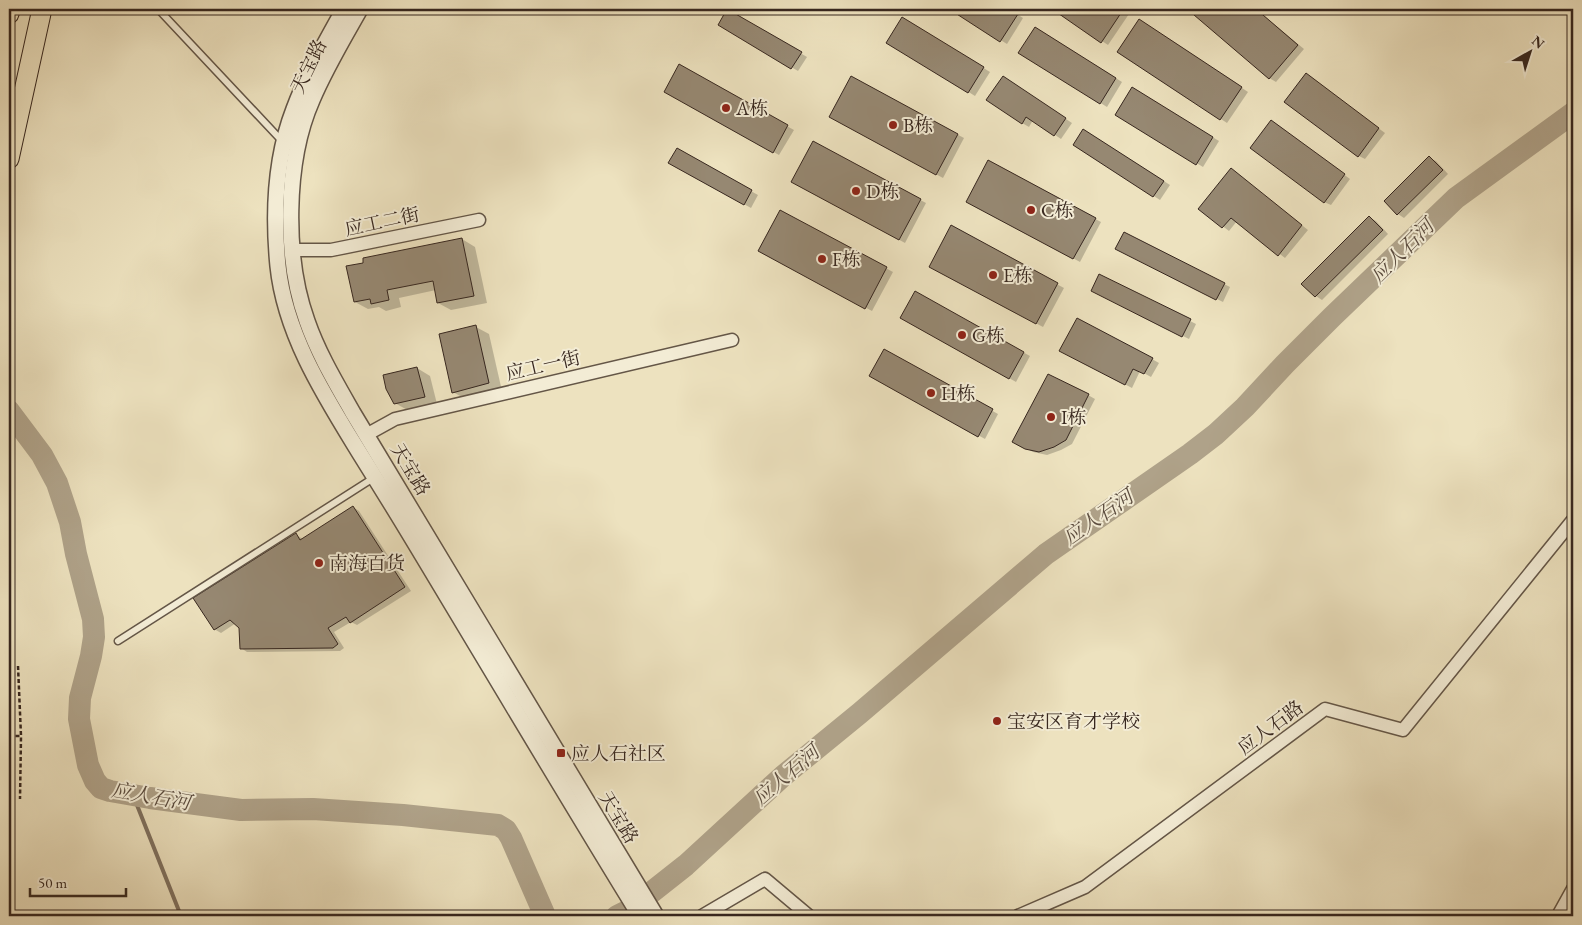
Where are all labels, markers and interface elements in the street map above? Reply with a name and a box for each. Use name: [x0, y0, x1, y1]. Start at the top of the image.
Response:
north arrow: [1504, 28, 1554, 78]
text: N: [1528, 31, 1549, 53]
street label: 天宝路: [285, 35, 332, 97]
place label: A栋: [735, 96, 768, 121]
marker: A栋: [720, 102, 732, 114]
place label: B栋: [903, 113, 933, 138]
marker: B栋: [887, 119, 899, 131]
place label: D栋: [866, 179, 899, 204]
marker: D栋: [850, 185, 862, 197]
place label: C栋: [1041, 198, 1074, 223]
street label: 应工二街: [342, 201, 422, 242]
marker: C栋: [1025, 204, 1037, 216]
water label: 应人石河: [1365, 211, 1442, 288]
place label: F栋: [832, 247, 861, 272]
marker: F栋: [816, 253, 828, 265]
place label: E栋: [1003, 263, 1033, 288]
marker: E栋: [987, 269, 999, 281]
place label: G栋: [972, 323, 1005, 348]
marker: G栋: [956, 329, 968, 341]
street label: 应工一街: [503, 345, 583, 386]
place label: H栋: [941, 381, 975, 406]
marker: H栋: [925, 387, 937, 399]
place label: I栋: [1061, 405, 1086, 430]
marker: I栋: [1045, 411, 1057, 423]
street label: 天宝路: [385, 438, 436, 500]
water label: 应人石河: [1058, 482, 1141, 551]
place label: 南海百货: [329, 551, 405, 576]
marker: 南海百货: [313, 557, 325, 569]
street label: 应人石路: [1232, 695, 1308, 760]
place label: 宝安区育才学校: [1007, 709, 1140, 734]
marker: 宝安区育才学校: [991, 715, 1003, 727]
water label: 应人石河: [747, 737, 827, 811]
place label: 应人石社区: [571, 741, 666, 766]
marker: 应人石社区: [555, 747, 567, 759]
water label: 应人石河: [109, 776, 196, 816]
street label: 天宝路: [593, 786, 644, 848]
scale bar: [30, 865, 126, 897]
text: 50 m: [38, 873, 67, 892]

